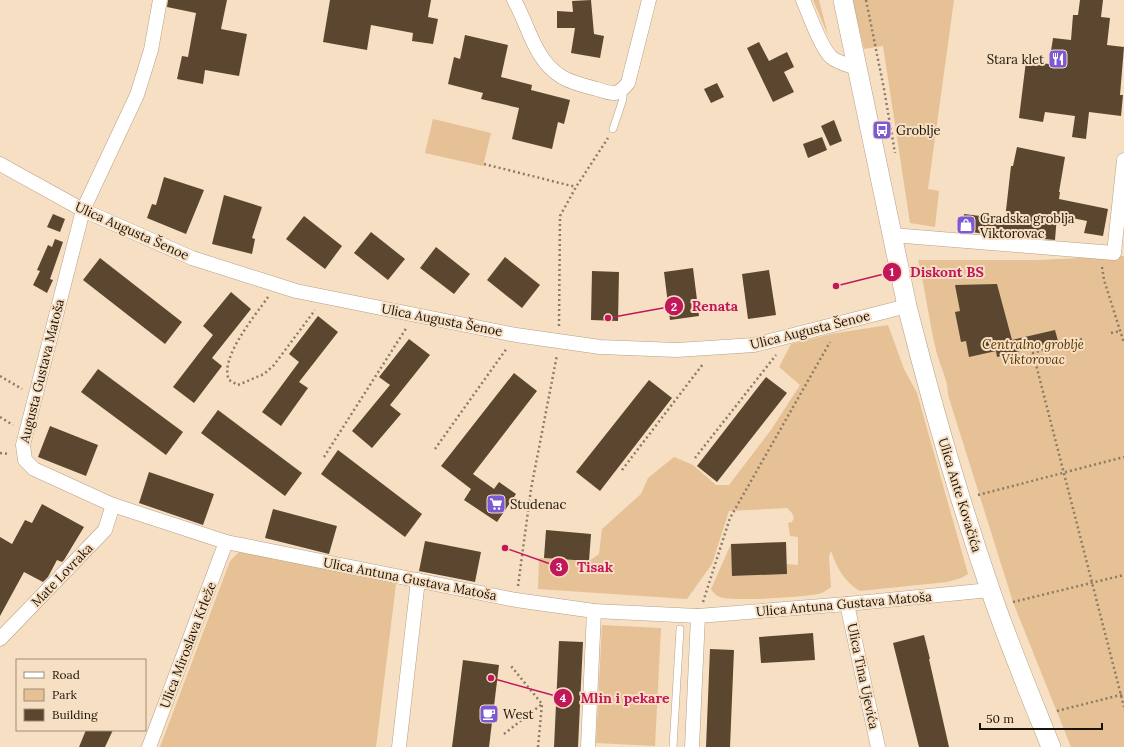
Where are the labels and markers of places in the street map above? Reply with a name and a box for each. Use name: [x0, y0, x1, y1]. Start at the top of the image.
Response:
restaurant icon: Stara klet: [1047, 48, 1069, 70]
place label: Stara klet: [987, 51, 1044, 68]
bus stop icon: Groblje: [871, 119, 893, 141]
place label: Groblje: [896, 122, 941, 139]
place label: Gradska groblja Viktorovac: [979, 210, 1075, 242]
shop icon: Gradska groblja Viktorovac: [955, 214, 977, 236]
callout: Diskont BS: [882, 259, 991, 285]
callout: Renata: [664, 293, 746, 319]
supermarket icon: Studenac: [485, 493, 507, 515]
place label: Studenac: [510, 496, 567, 513]
callout: Tisak: [549, 554, 621, 580]
callout: Mlin i pekare: [553, 685, 678, 711]
cafe icon: West: [478, 703, 500, 725]
place label: West: [503, 706, 534, 723]

